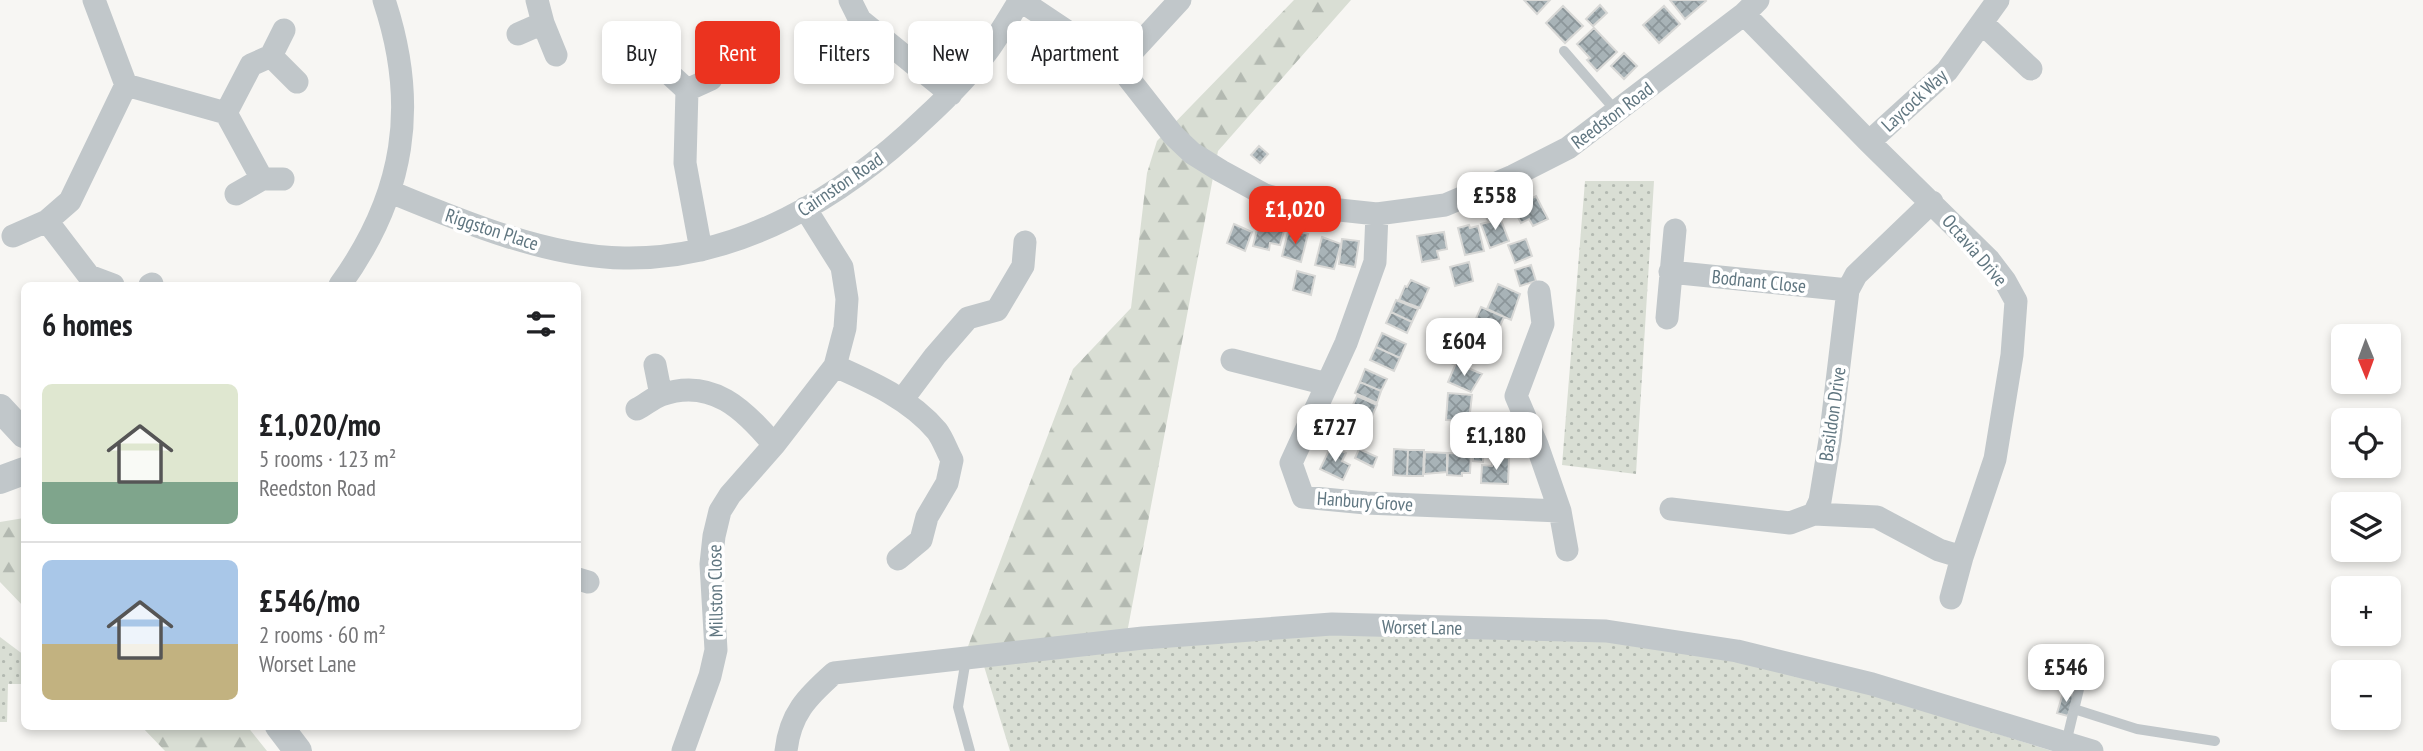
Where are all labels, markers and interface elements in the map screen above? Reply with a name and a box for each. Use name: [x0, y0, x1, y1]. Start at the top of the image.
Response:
chip: Buy: [602, 21, 681, 84]
chip: Rent: [695, 21, 780, 84]
chip: Filters: [794, 21, 894, 84]
chip: New: [908, 21, 993, 84]
chip: Apartment: [1007, 21, 1143, 84]
street label: Laycock Way: [1876, 63, 1953, 136]
street label: Reedston Road: [1566, 76, 1658, 154]
street label: Cairnston Road: [793, 147, 887, 221]
pin: £558: [1454, 173, 1536, 232]
text: £558: [1473, 180, 1517, 209]
pin: £1,020: [1238, 187, 1352, 246]
text: £1,020: [1265, 194, 1325, 223]
street label: Riggston Place: [442, 203, 542, 255]
street label: Octavia Drive: [1937, 209, 2013, 291]
street label: Bodnant Close: [1711, 264, 1807, 298]
text: 6 homes: [42, 305, 133, 344]
icon: filters: [522, 305, 560, 343]
pin: £604: [1423, 318, 1505, 378]
north arrow: [2331, 324, 2401, 394]
map controls: [2331, 324, 2401, 730]
text: £604: [1442, 326, 1486, 355]
street label: Basildon Drive: [1814, 365, 1851, 463]
text: £1,020/mo: [259, 405, 381, 444]
pin: £727: [1294, 405, 1376, 464]
button: locate: [2331, 408, 2401, 478]
icon: home: [98, 412, 182, 496]
text: £727: [1313, 412, 1357, 441]
pin: £1,180: [1439, 412, 1553, 472]
text: £1,180: [1466, 420, 1526, 449]
text: 5 rooms · 123 m²: [259, 444, 396, 473]
text: Reedston Road: [259, 473, 376, 502]
street label: Hanbury Grove: [1316, 486, 1414, 516]
button: layers: [2331, 492, 2401, 562]
street label: Millston Close: [702, 544, 728, 638]
button: +: [2331, 576, 2401, 646]
text: £546/mo: [259, 581, 360, 620]
icon: home: [98, 588, 182, 672]
street label: Worset Lane: [1382, 614, 1463, 640]
text: 2 rooms · 60 m²: [259, 620, 386, 649]
pin: £546: [2025, 644, 2107, 704]
text: Worset Lane: [259, 649, 356, 678]
text: £546: [2044, 652, 2088, 681]
button: −: [2331, 660, 2401, 730]

